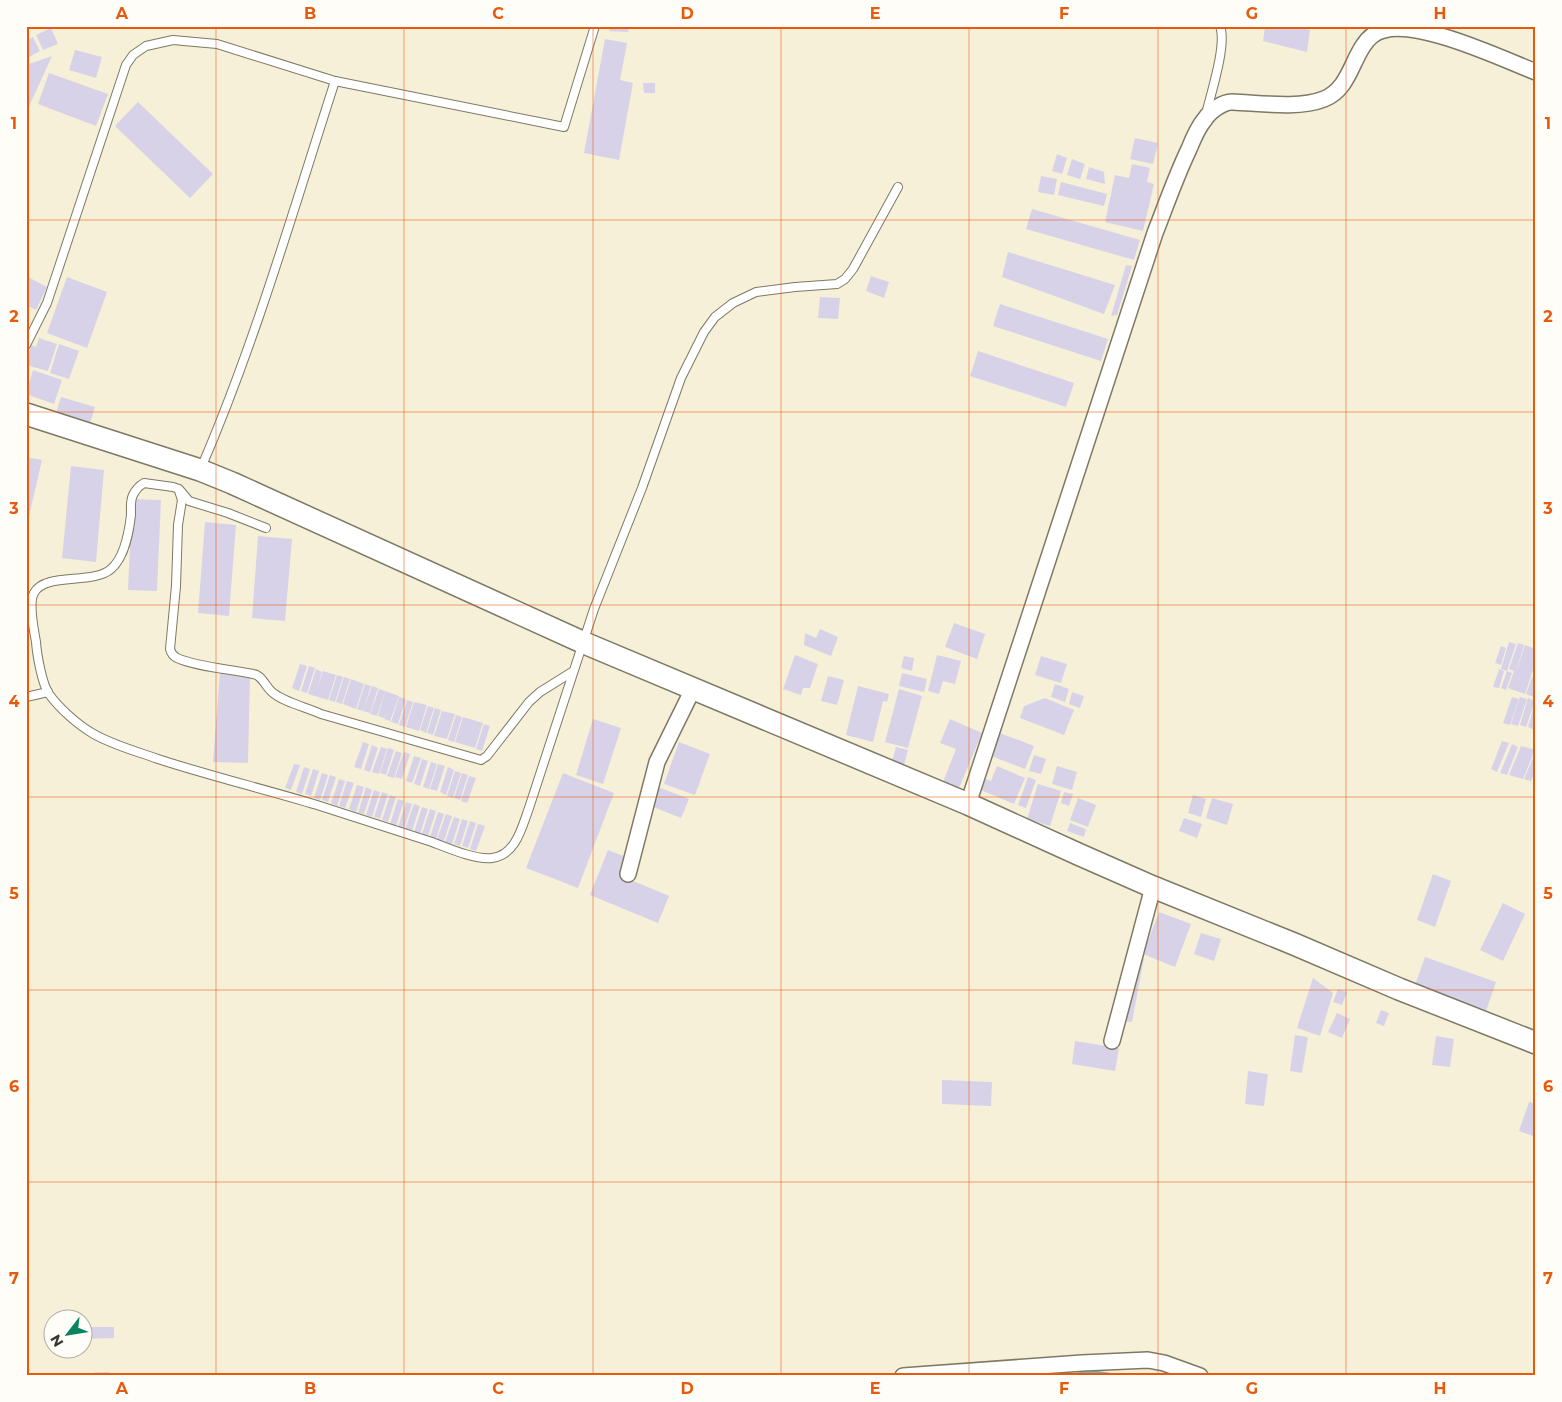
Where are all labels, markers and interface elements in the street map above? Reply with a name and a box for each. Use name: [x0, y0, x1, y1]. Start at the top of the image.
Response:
text: A: [115, 4, 129, 23]
text: B: [304, 4, 316, 23]
text: C: [492, 4, 504, 23]
text: D: [680, 4, 694, 23]
text: E: [870, 4, 880, 23]
text: F: [1059, 4, 1069, 23]
text: G: [1246, 4, 1258, 23]
text: H: [1434, 4, 1446, 23]
text: 1: [11, 114, 17, 133]
text: 1: [1545, 114, 1551, 133]
text: 2: [9, 307, 19, 326]
text: 2: [1543, 307, 1553, 326]
text: 3: [8, 499, 19, 518]
text: 3: [1542, 499, 1553, 518]
text: 4: [8, 692, 20, 711]
text: 4: [1542, 692, 1554, 711]
text: 5: [9, 884, 19, 903]
text: 5: [1543, 884, 1553, 903]
text: 6: [9, 1077, 19, 1096]
text: 6: [1543, 1077, 1553, 1096]
text: 7: [9, 1269, 19, 1288]
text: 7: [1543, 1269, 1553, 1288]
north arrow: [42, 1310, 92, 1360]
text: N: [46, 1331, 67, 1350]
text: A: [115, 1379, 129, 1398]
text: B: [304, 1379, 316, 1398]
text: C: [492, 1379, 504, 1398]
text: D: [680, 1379, 694, 1398]
text: E: [870, 1379, 880, 1398]
text: F: [1059, 1379, 1069, 1398]
text: G: [1246, 1379, 1258, 1398]
text: H: [1434, 1379, 1446, 1398]

